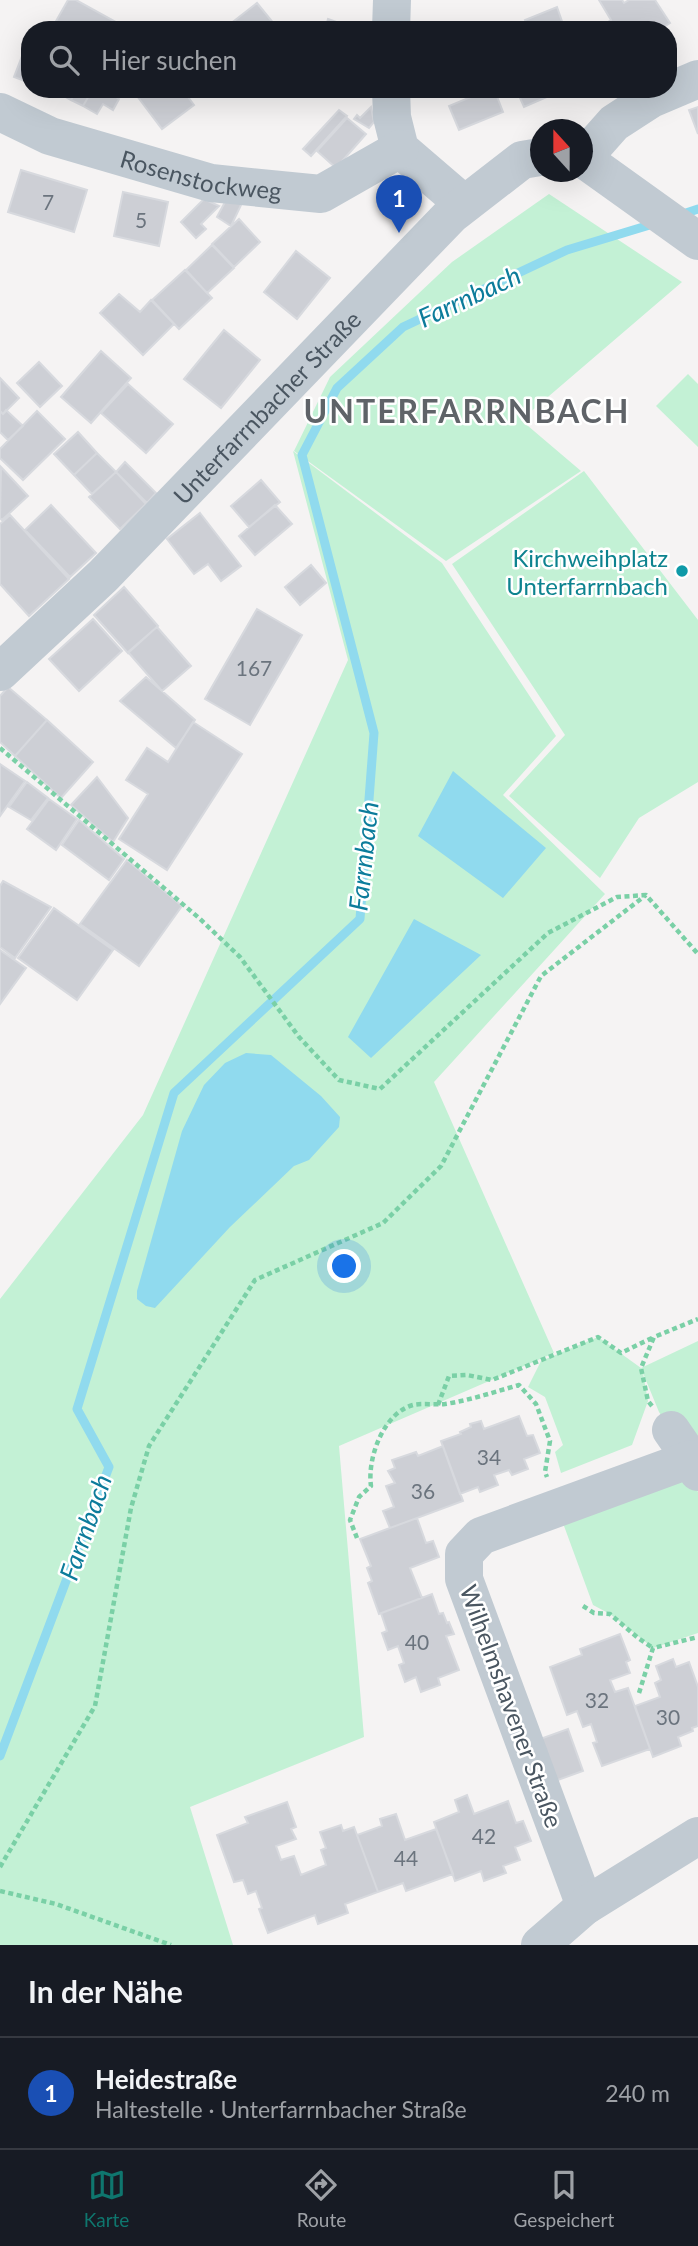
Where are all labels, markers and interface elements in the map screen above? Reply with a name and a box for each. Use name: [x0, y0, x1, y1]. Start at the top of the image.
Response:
search box: [21, 21, 677, 98]
icon: search: [45, 41, 83, 79]
text: Hier suchen: [101, 44, 237, 76]
north arrow: [530, 119, 593, 182]
street label: Rosenstockweg: [117, 143, 283, 204]
pin: 1: [376, 175, 422, 233]
house number: 7: [42, 189, 54, 214]
house number: 5: [135, 207, 147, 232]
water label: Farrnbach: [412, 258, 526, 334]
street label: Unterfarrnbacher Straße: [167, 304, 366, 509]
district label: UNTERFARRNBACH: [304, 391, 630, 430]
place label: Kirchweihplatz Unterfarrnbach: [506, 543, 668, 600]
marker: Kirchweihplatz Unterfarrnbach: [674, 563, 690, 579]
house number: 167: [236, 655, 272, 680]
water label: Farrnbach: [341, 800, 385, 912]
your location: [327, 1249, 361, 1283]
house number: 34: [477, 1444, 501, 1469]
water label: Farrnbach: [52, 1470, 118, 1584]
house number: 36: [411, 1478, 435, 1503]
street label: Wilhelmshavener Straße: [455, 1581, 569, 1831]
house number: 40: [405, 1629, 429, 1654]
house number: 32: [585, 1687, 609, 1712]
house number: 30: [656, 1704, 680, 1729]
house number: 42: [472, 1823, 496, 1848]
house number: 44: [394, 1845, 418, 1870]
text: In der Nähe: [28, 1973, 183, 2009]
text: Heidestraße: [95, 2063, 237, 2095]
text: 1: [44, 2079, 58, 2107]
text: 240 m: [605, 2079, 670, 2107]
text: Haltestelle · Unterfarrnbacher Straße: [95, 2095, 467, 2123]
tab: Karte: [84, 2166, 129, 2231]
tab: Route: [297, 2166, 346, 2231]
tab: Gespeichert: [514, 2166, 614, 2231]

